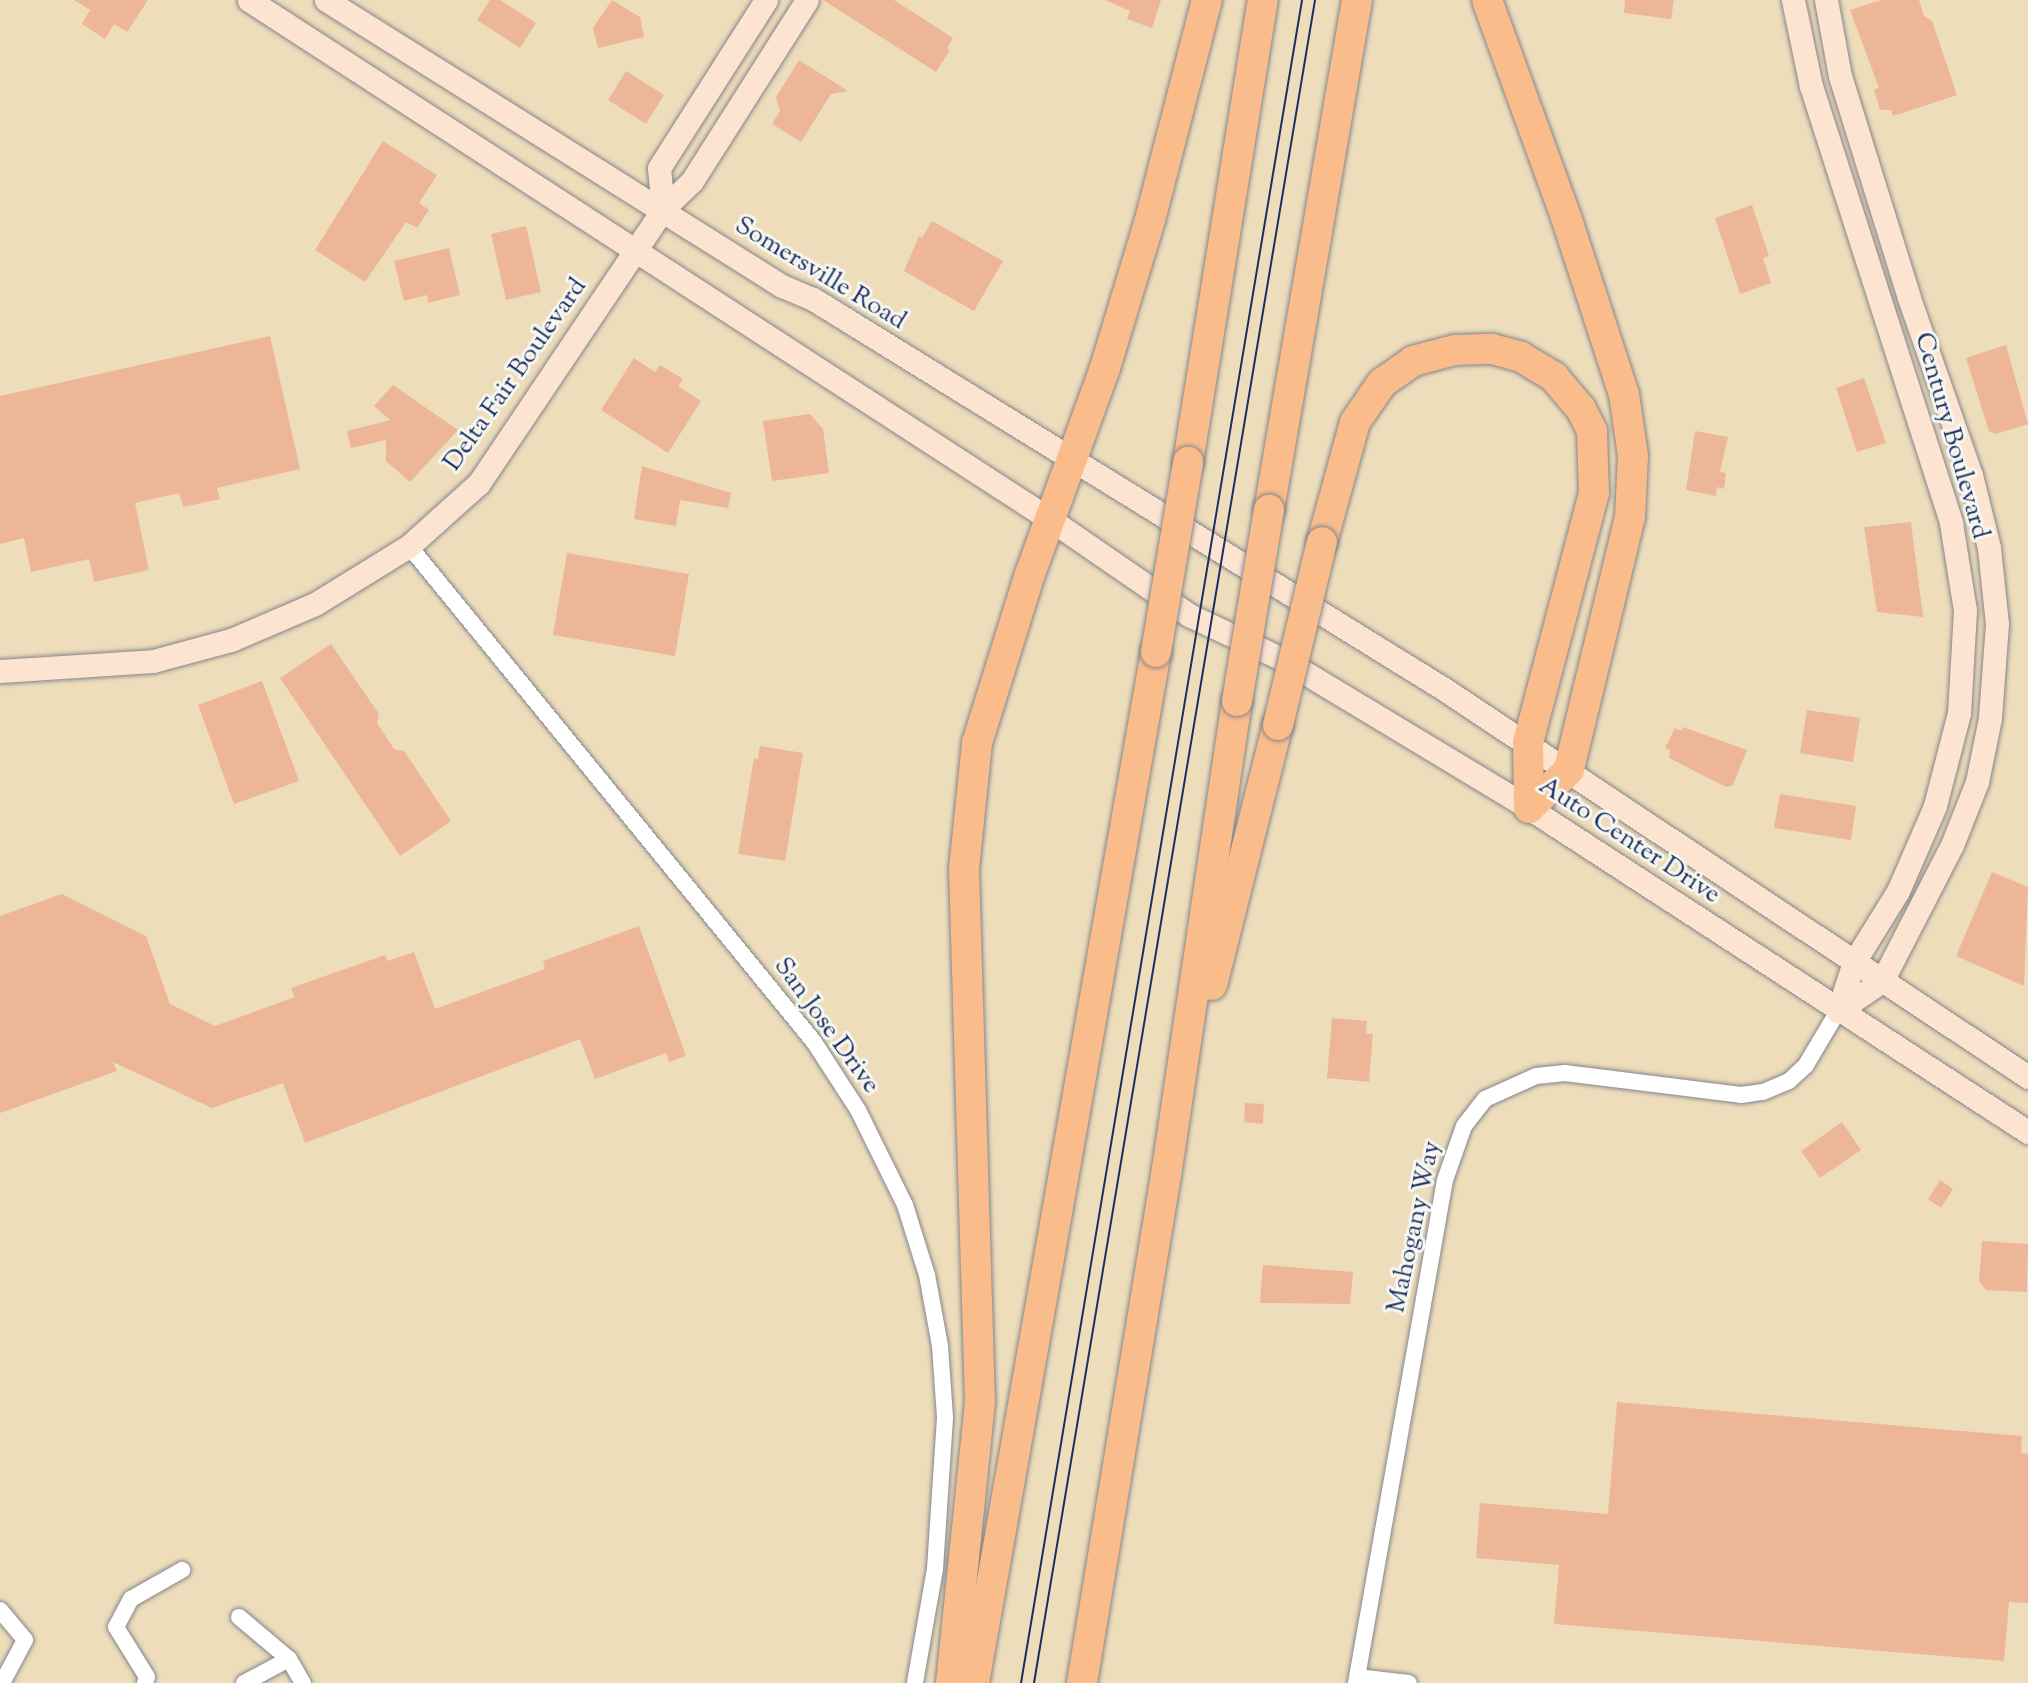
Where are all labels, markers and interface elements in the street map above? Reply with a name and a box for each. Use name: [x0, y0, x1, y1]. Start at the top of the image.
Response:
street label: Somersville Road: [729, 211, 911, 337]
street label: Delta Fair Boulevard: [438, 272, 594, 478]
street label: Century Boulevard: [1907, 329, 1995, 543]
street label: Auto Center Drive: [1532, 771, 1726, 911]
street label: San Jose Drive: [766, 952, 886, 1100]
street label: Mahogany Way: [1382, 1138, 1448, 1316]

